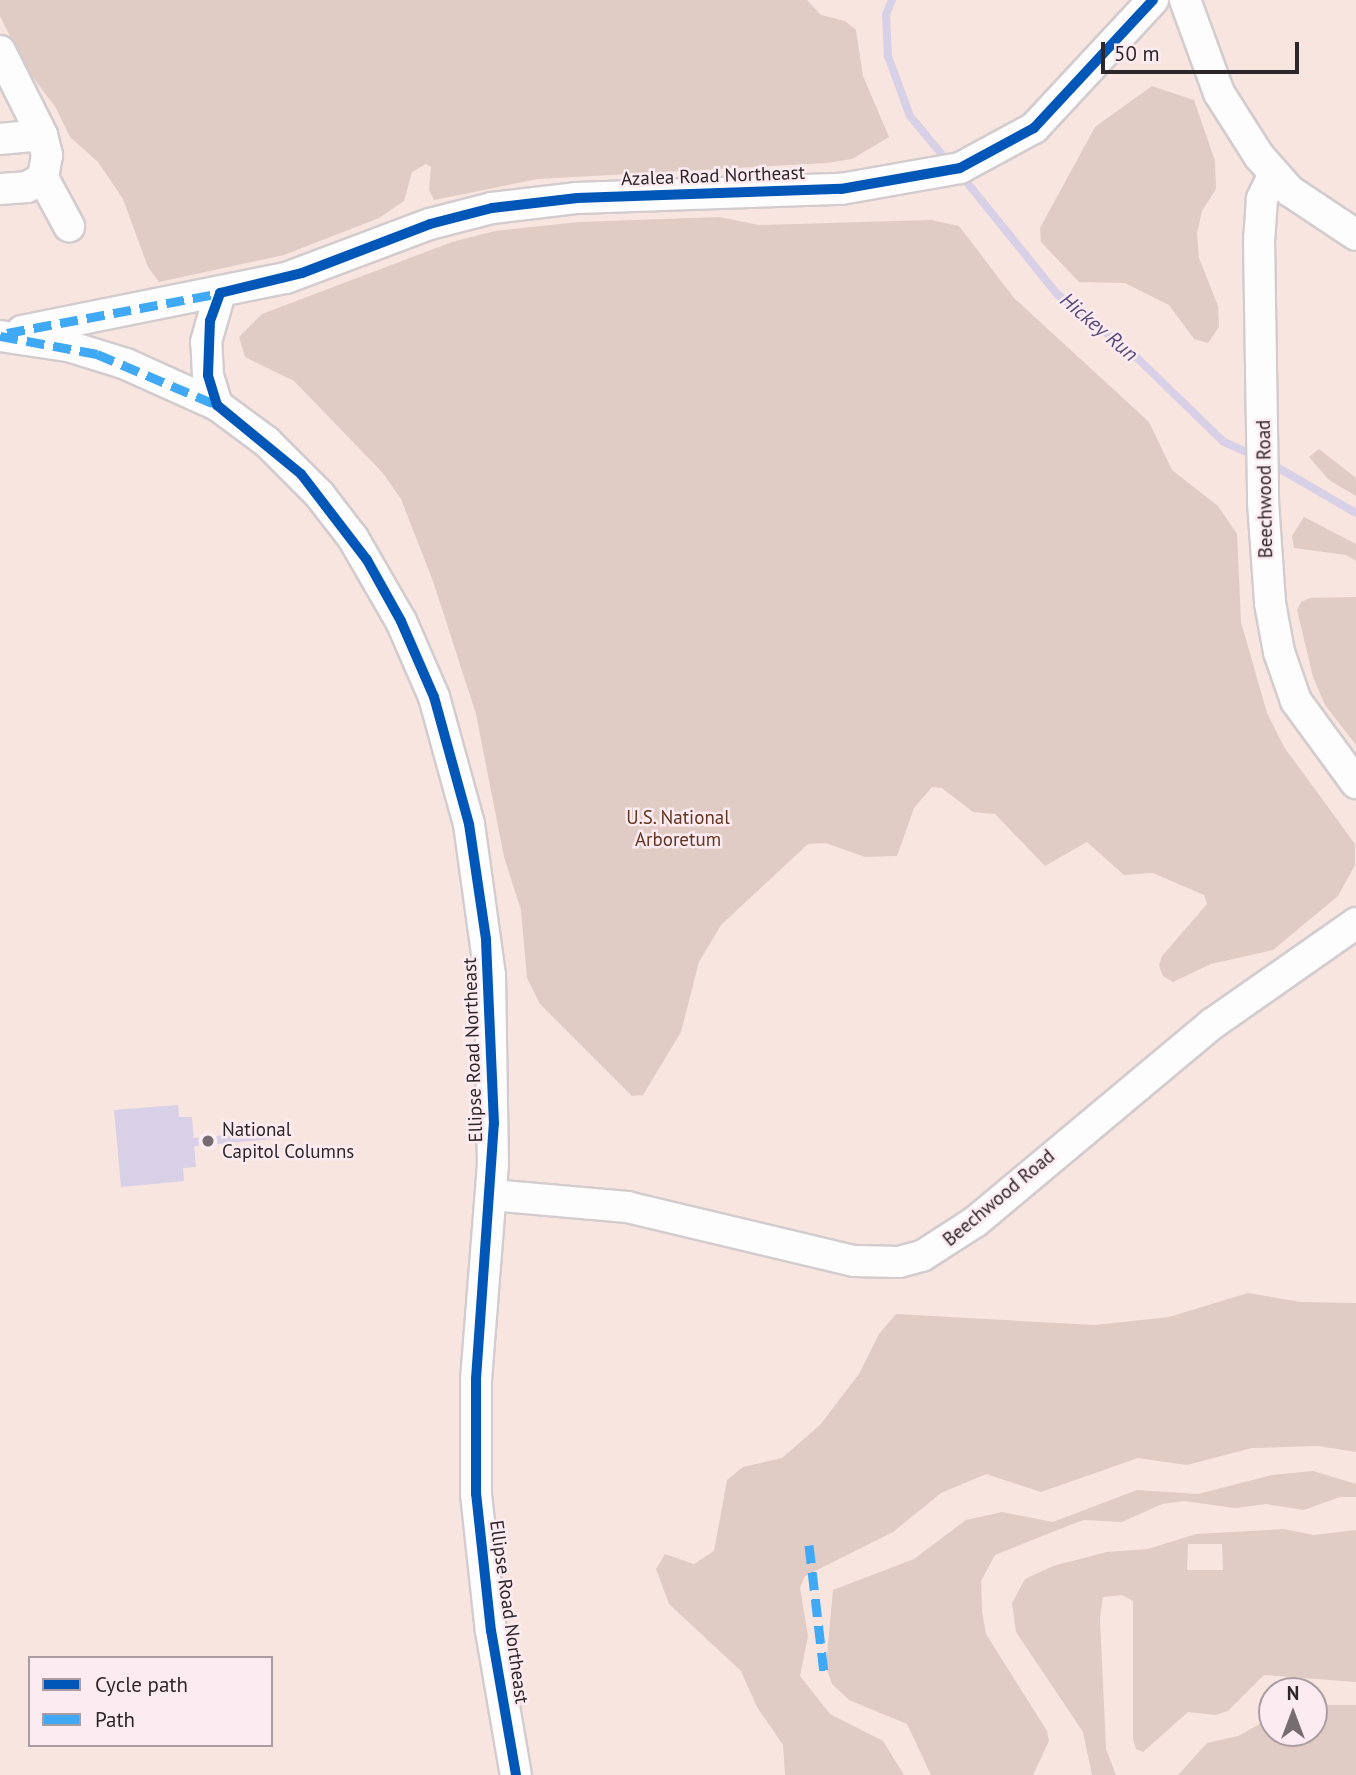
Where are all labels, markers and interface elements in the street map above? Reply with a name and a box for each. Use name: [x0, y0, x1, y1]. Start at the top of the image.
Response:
scale bar: [1104, 28, 1302, 72]
text: 50 m: [1114, 40, 1160, 67]
street label: Azalea Road Northeast: [621, 161, 805, 191]
water label: Hickey Run: [1055, 287, 1143, 367]
street label: Beechwood Road: [1252, 420, 1278, 558]
park label: U.S. National Arboretum: [626, 807, 730, 851]
street label: Ellipse Road Northeast: [458, 957, 488, 1143]
place label: National Capitol Columns: [222, 1119, 354, 1163]
marker: National Capitol Columns: [200, 1133, 216, 1149]
street label: Beechwood Road: [939, 1145, 1059, 1251]
street label: Ellipse Road Northeast: [485, 1519, 533, 1705]
legend: [28, 1656, 273, 1747]
text: Cycle path: [95, 1671, 188, 1698]
north arrow: [1258, 1677, 1328, 1747]
text: N: [1287, 1681, 1299, 1705]
text: Path: [95, 1706, 135, 1733]

